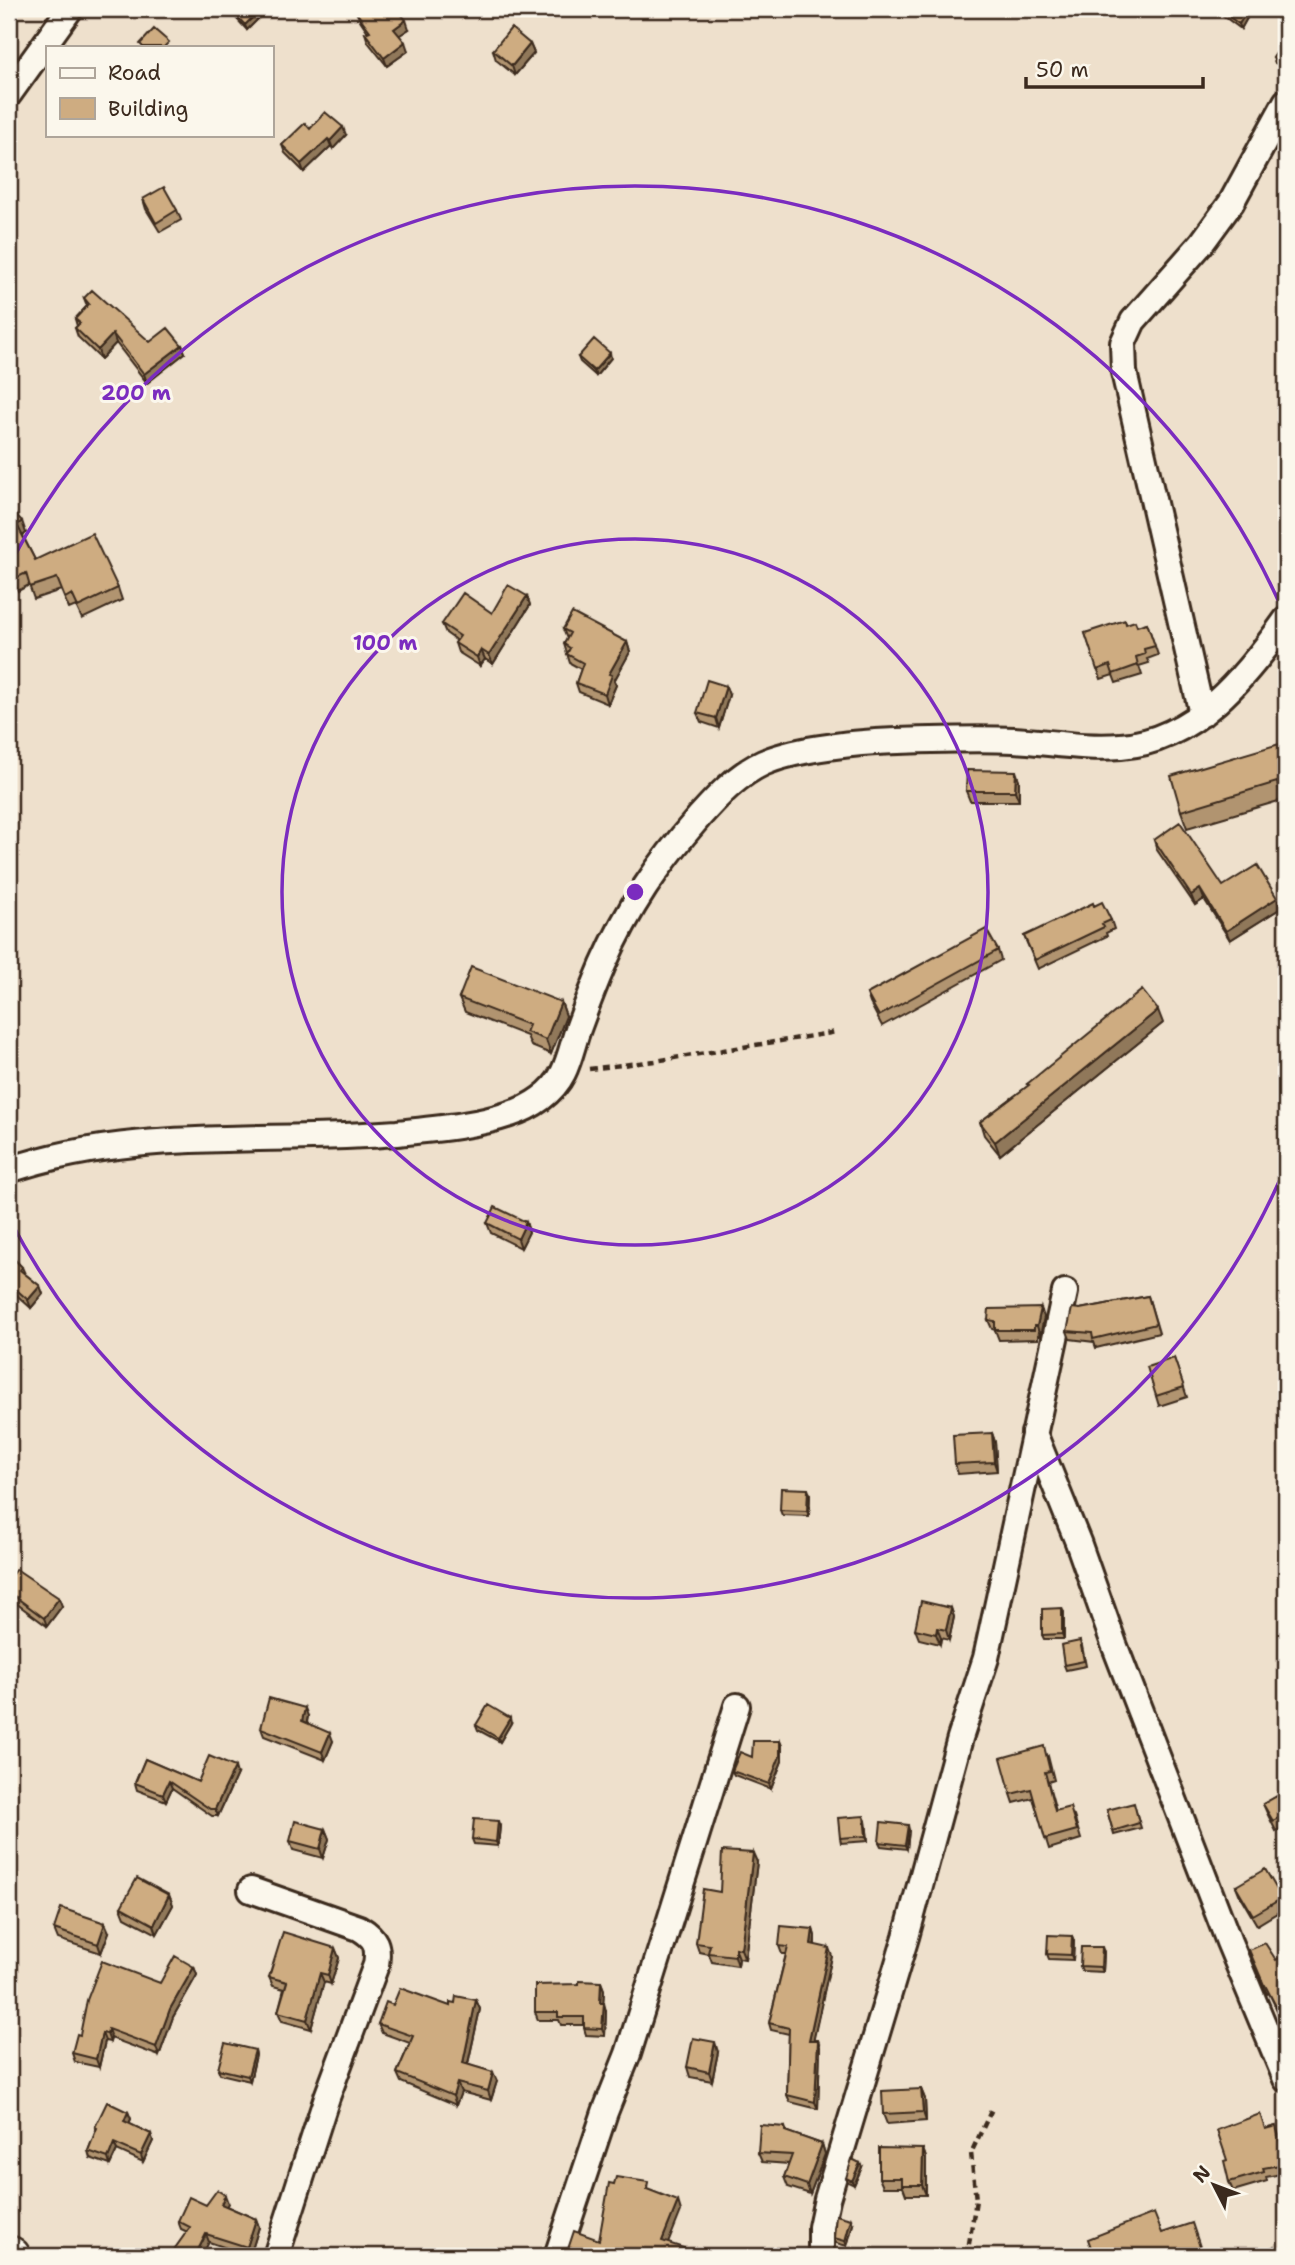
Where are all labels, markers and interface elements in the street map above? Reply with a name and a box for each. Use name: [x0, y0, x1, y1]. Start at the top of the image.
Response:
legend: [46, 46, 273, 136]
scale bar: [1026, 46, 1202, 90]
text: 50 m: [1036, 56, 1089, 84]
text: Road: [108, 59, 161, 87]
text: Building: [108, 95, 188, 123]
text: 200 m: [101, 379, 171, 407]
text: 100 m: [353, 629, 417, 657]
centre of rings: [623, 880, 647, 904]
north arrow: [1180, 2150, 1250, 2220]
text: N: [1187, 2160, 1216, 2188]

